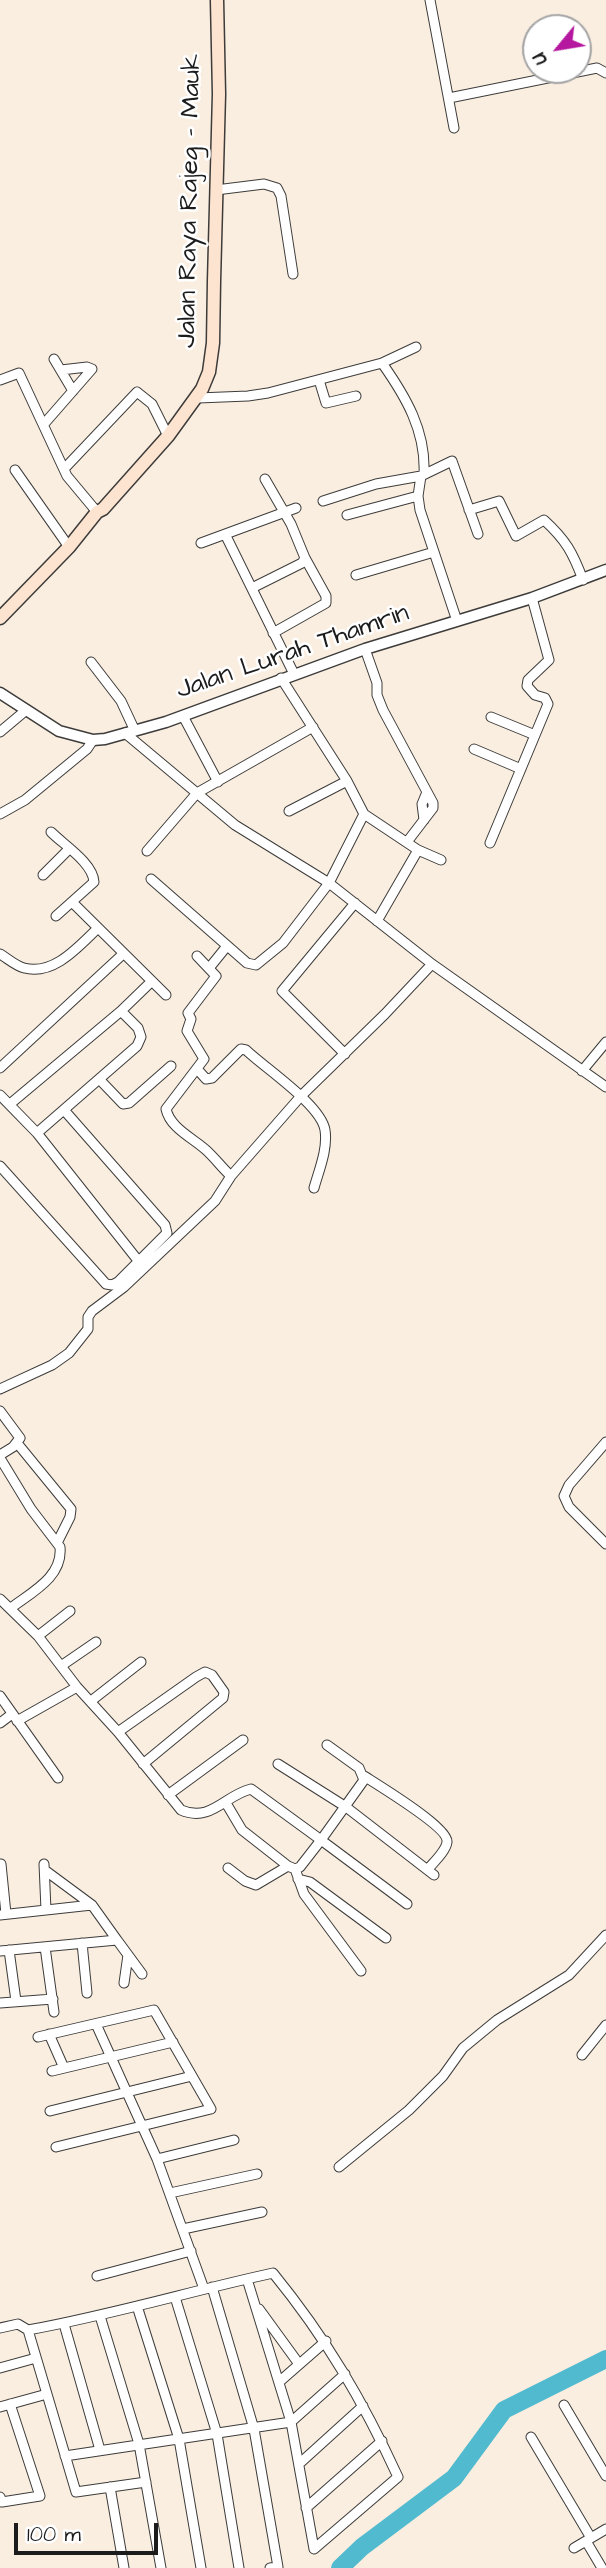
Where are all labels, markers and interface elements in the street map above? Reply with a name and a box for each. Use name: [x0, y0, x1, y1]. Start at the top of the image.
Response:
north arrow: [522, 14, 592, 84]
text: U: [526, 47, 554, 70]
street label: Jalan Raya Rajeg - Mauk: [173, 54, 209, 348]
street label: Jalan Lurah Thamrin: [173, 599, 413, 707]
scale bar: [18, 2508, 161, 2552]
text: 100 m: [27, 2520, 81, 2549]

